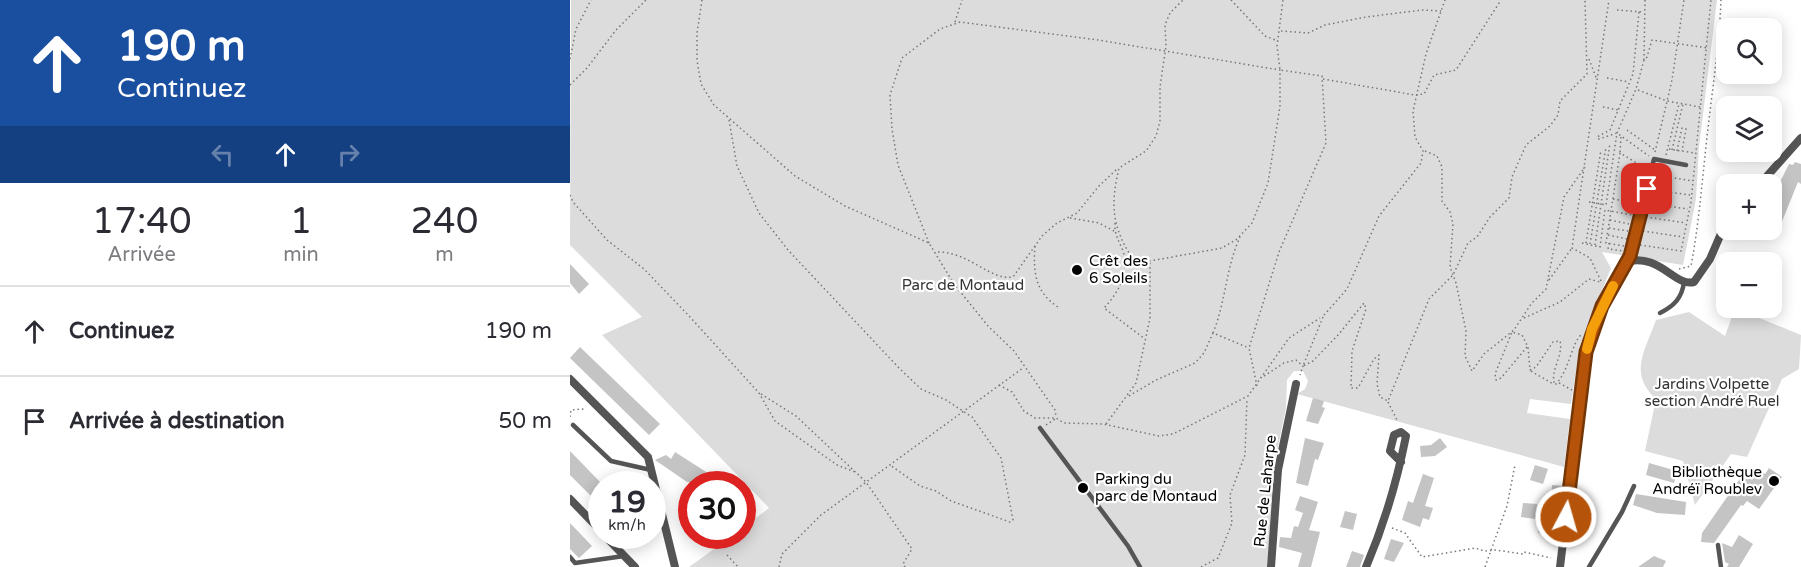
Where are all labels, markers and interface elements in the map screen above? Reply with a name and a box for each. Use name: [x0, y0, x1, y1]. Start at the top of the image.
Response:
map controls: [1716, 18, 1782, 318]
button: search: [1716, 18, 1782, 84]
text: 190 m: [117, 21, 246, 72]
icon: ahead: [18, 24, 96, 102]
text: Continuez: [117, 72, 246, 105]
button: layers: [1716, 96, 1782, 162]
icon: left: [206, 138, 239, 171]
icon: ahead: [269, 138, 302, 171]
icon: right: [332, 138, 365, 171]
pin: [1621, 163, 1672, 214]
icon: arrive: [1630, 172, 1663, 205]
button: +: [1716, 174, 1782, 240]
text: 17:40: [92, 200, 192, 243]
text: 1: [290, 200, 312, 243]
text: 240: [410, 200, 478, 243]
text: Arrivée: [108, 243, 176, 267]
text: min: [283, 243, 319, 267]
text: m: [435, 243, 454, 267]
place label: Crêt des 6 Soleils: [1089, 252, 1148, 287]
button: −: [1716, 252, 1782, 318]
marker: Crêt des 6 Soleils: [1070, 263, 1084, 277]
park label: Parc de Montaud: [902, 276, 1024, 294]
icon: ahead: [18, 315, 51, 348]
text: Continuez: [69, 318, 174, 344]
text: 190 m: [485, 318, 552, 344]
park label: Jardins Volpette section André Ruel: [1645, 375, 1779, 410]
icon: arrive: [18, 405, 51, 438]
text: Arrivée à destination: [69, 408, 285, 434]
text: 50 m: [498, 408, 552, 434]
street label: Rue de Laharpe: [1250, 434, 1280, 548]
place label: Bibliothèque Andréï Roublev: [1652, 463, 1762, 498]
place label: Parking du parc de Montaud: [1095, 470, 1217, 505]
speed limit sign: 30: [678, 471, 756, 549]
marker: Bibliothèque Andréï Roublev: [1767, 474, 1781, 488]
marker: Parking du parc de Montaud: [1076, 481, 1090, 495]
text: 19: [608, 484, 646, 521]
position arrow: [1534, 485, 1598, 549]
text: km/h: [608, 516, 646, 534]

